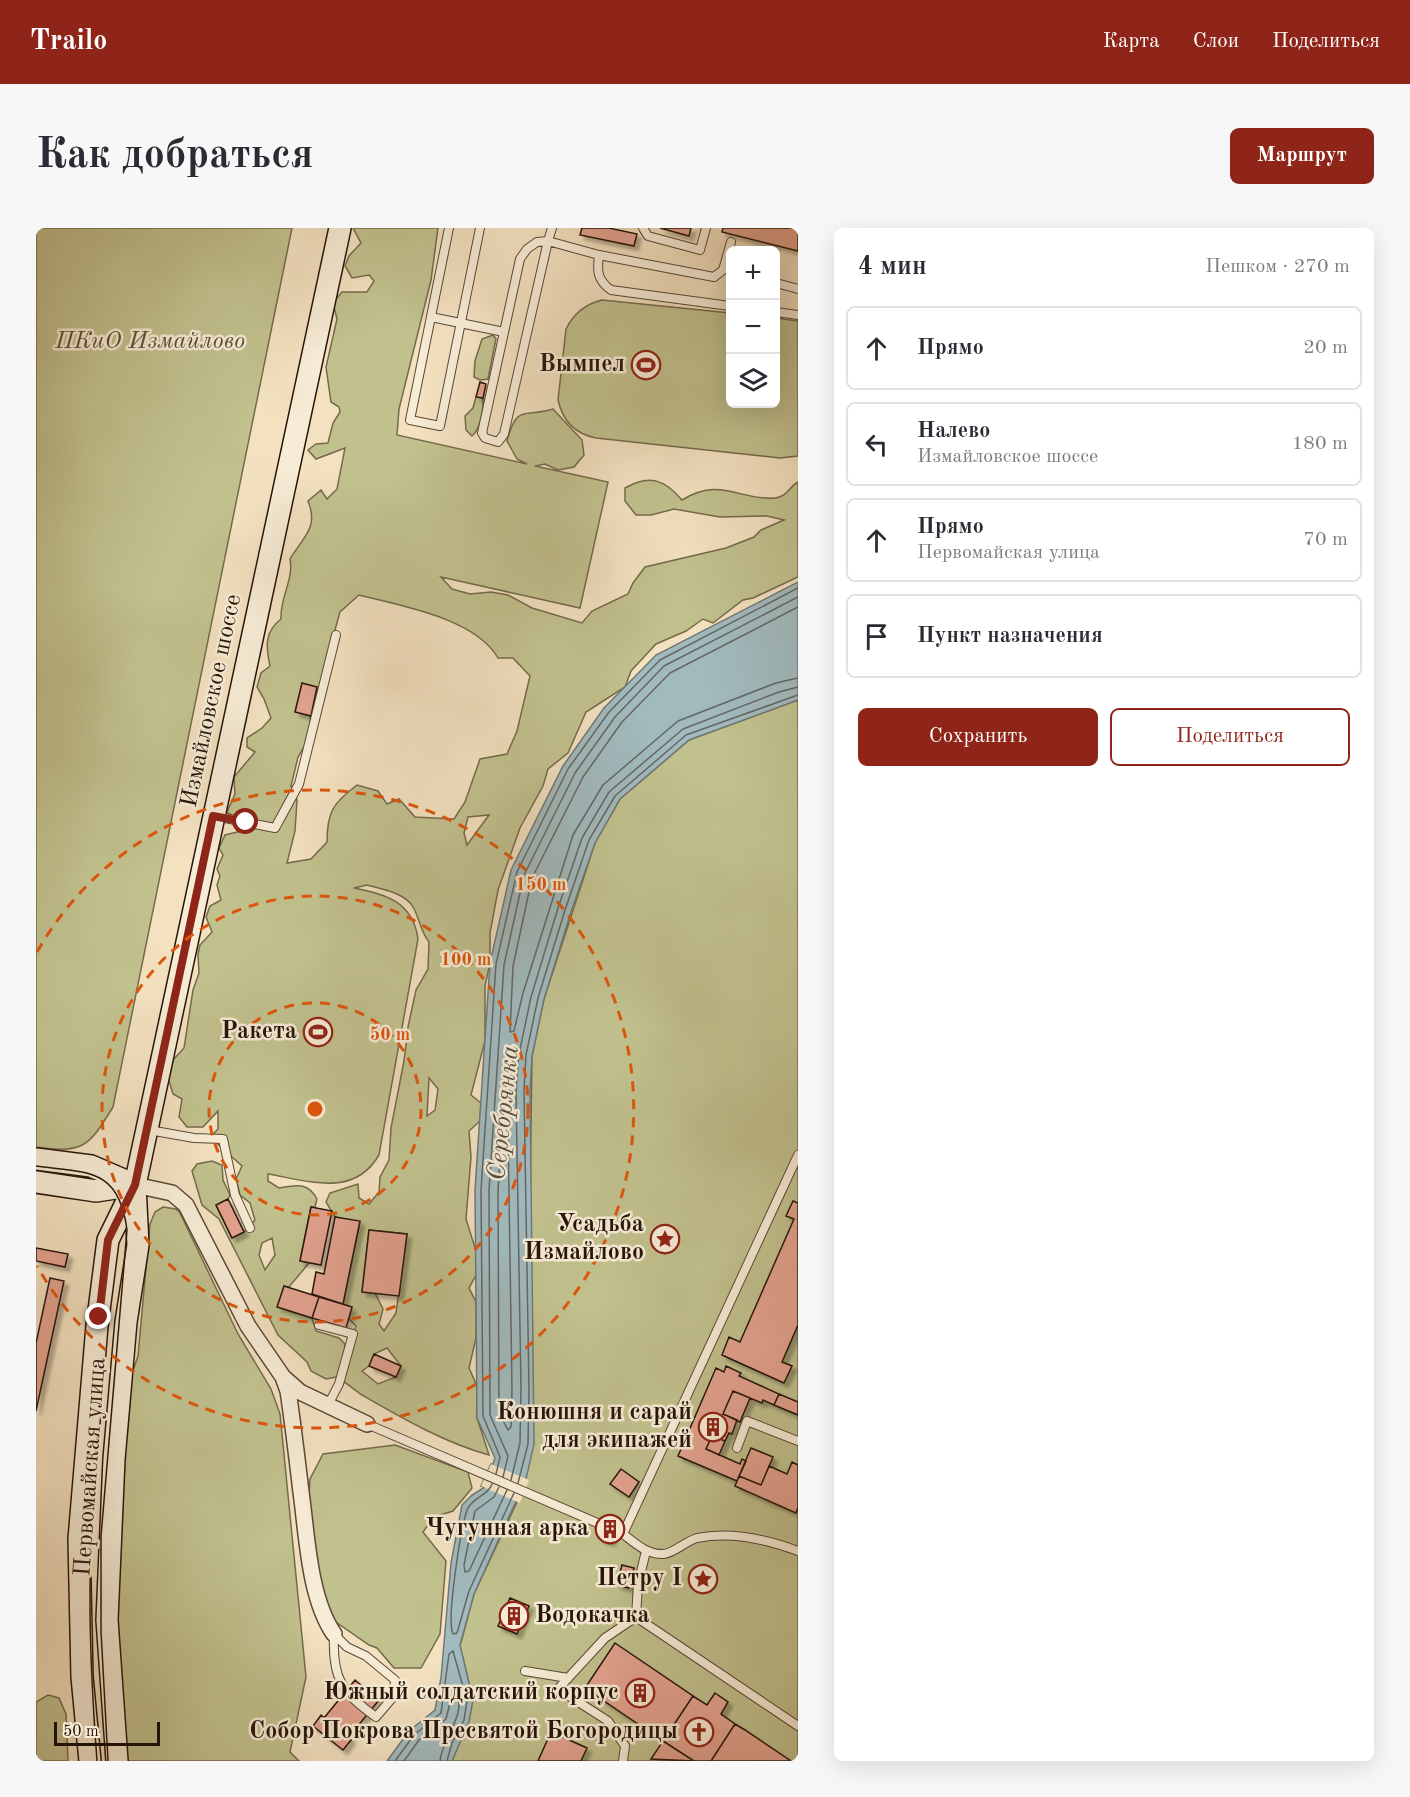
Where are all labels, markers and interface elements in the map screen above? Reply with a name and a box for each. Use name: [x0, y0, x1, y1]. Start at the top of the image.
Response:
text: Trailo: [30, 28, 107, 56]
text: Карта: [1103, 31, 1160, 52]
text: Слои: [1193, 31, 1239, 52]
text: Поделиться: [1272, 31, 1380, 52]
button: Маршрут: [1230, 128, 1374, 184]
text: Как добраться: [36, 135, 313, 177]
map controls: [726, 246, 780, 408]
button: +: [726, 246, 780, 300]
text: 4 мин: [858, 254, 927, 280]
text: Пешком · 270 m: [1205, 257, 1350, 277]
button: −: [726, 300, 780, 354]
park label: ПКиО Измайлово: [54, 330, 245, 354]
icon: ahead: [860, 332, 893, 365]
text: Прямо: [917, 337, 984, 359]
text: 20 m: [1303, 338, 1348, 358]
sports icon: Вымпел: [630, 349, 662, 381]
place label: Вымпел: [539, 353, 625, 377]
button: layers: [726, 354, 780, 408]
text: Налево: [917, 420, 990, 442]
icon: left: [860, 428, 893, 461]
text: 180 m: [1292, 434, 1348, 454]
text: Измайловское шоссе: [917, 447, 1098, 467]
text: Прямо: [917, 516, 984, 538]
icon: ahead: [860, 524, 893, 557]
text: 70 m: [1303, 530, 1348, 550]
text: Первомайская улица: [917, 543, 1100, 563]
street label: Измайловское шоссе: [178, 592, 246, 810]
icon: arrive: [860, 620, 893, 653]
text: Пункт назначения: [917, 625, 1103, 647]
button: Сохранить: [858, 708, 1098, 766]
button: Поделиться: [1110, 708, 1350, 766]
route start: [232, 808, 258, 834]
text: 150 m: [516, 876, 566, 894]
text: 100 m: [441, 951, 491, 969]
sports icon: Ракета: [302, 1016, 334, 1048]
place label: Ракета: [221, 1020, 297, 1044]
text: 50 m: [370, 1026, 410, 1044]
water label: Серебрянка: [484, 1044, 524, 1182]
centre of rings: [305, 1099, 325, 1119]
place label: Усадьба Измайлово: [524, 1213, 644, 1265]
place icon: Усадьба Измайлово: [649, 1223, 681, 1255]
route end: [85, 1303, 111, 1329]
street label: Первомайская улица: [71, 1357, 111, 1577]
place label: Конюшня и сарай для экипажей: [496, 1401, 692, 1453]
building icon: Конюшня и сарай для экипажей: [697, 1411, 729, 1443]
building icon: Чугунная арка: [594, 1513, 626, 1545]
place label: Чугунная арка: [425, 1517, 589, 1541]
place icon: Петру I: [687, 1563, 719, 1595]
place label: Петру I: [597, 1567, 682, 1591]
building icon: Водокачка: [498, 1600, 530, 1632]
place label: Водокачка: [535, 1604, 650, 1628]
building icon: Южный солдатский корпус: [624, 1677, 656, 1709]
place label: Южный солдатский корпус: [323, 1681, 619, 1705]
church icon: Собор Покрова Пресвятой Богородицы: [683, 1716, 715, 1748]
scale bar: [54, 1719, 160, 1746]
place label: Собор Покрова Пресвятой Богородицы: [249, 1720, 678, 1744]
text: 50 m: [63, 1724, 99, 1740]

